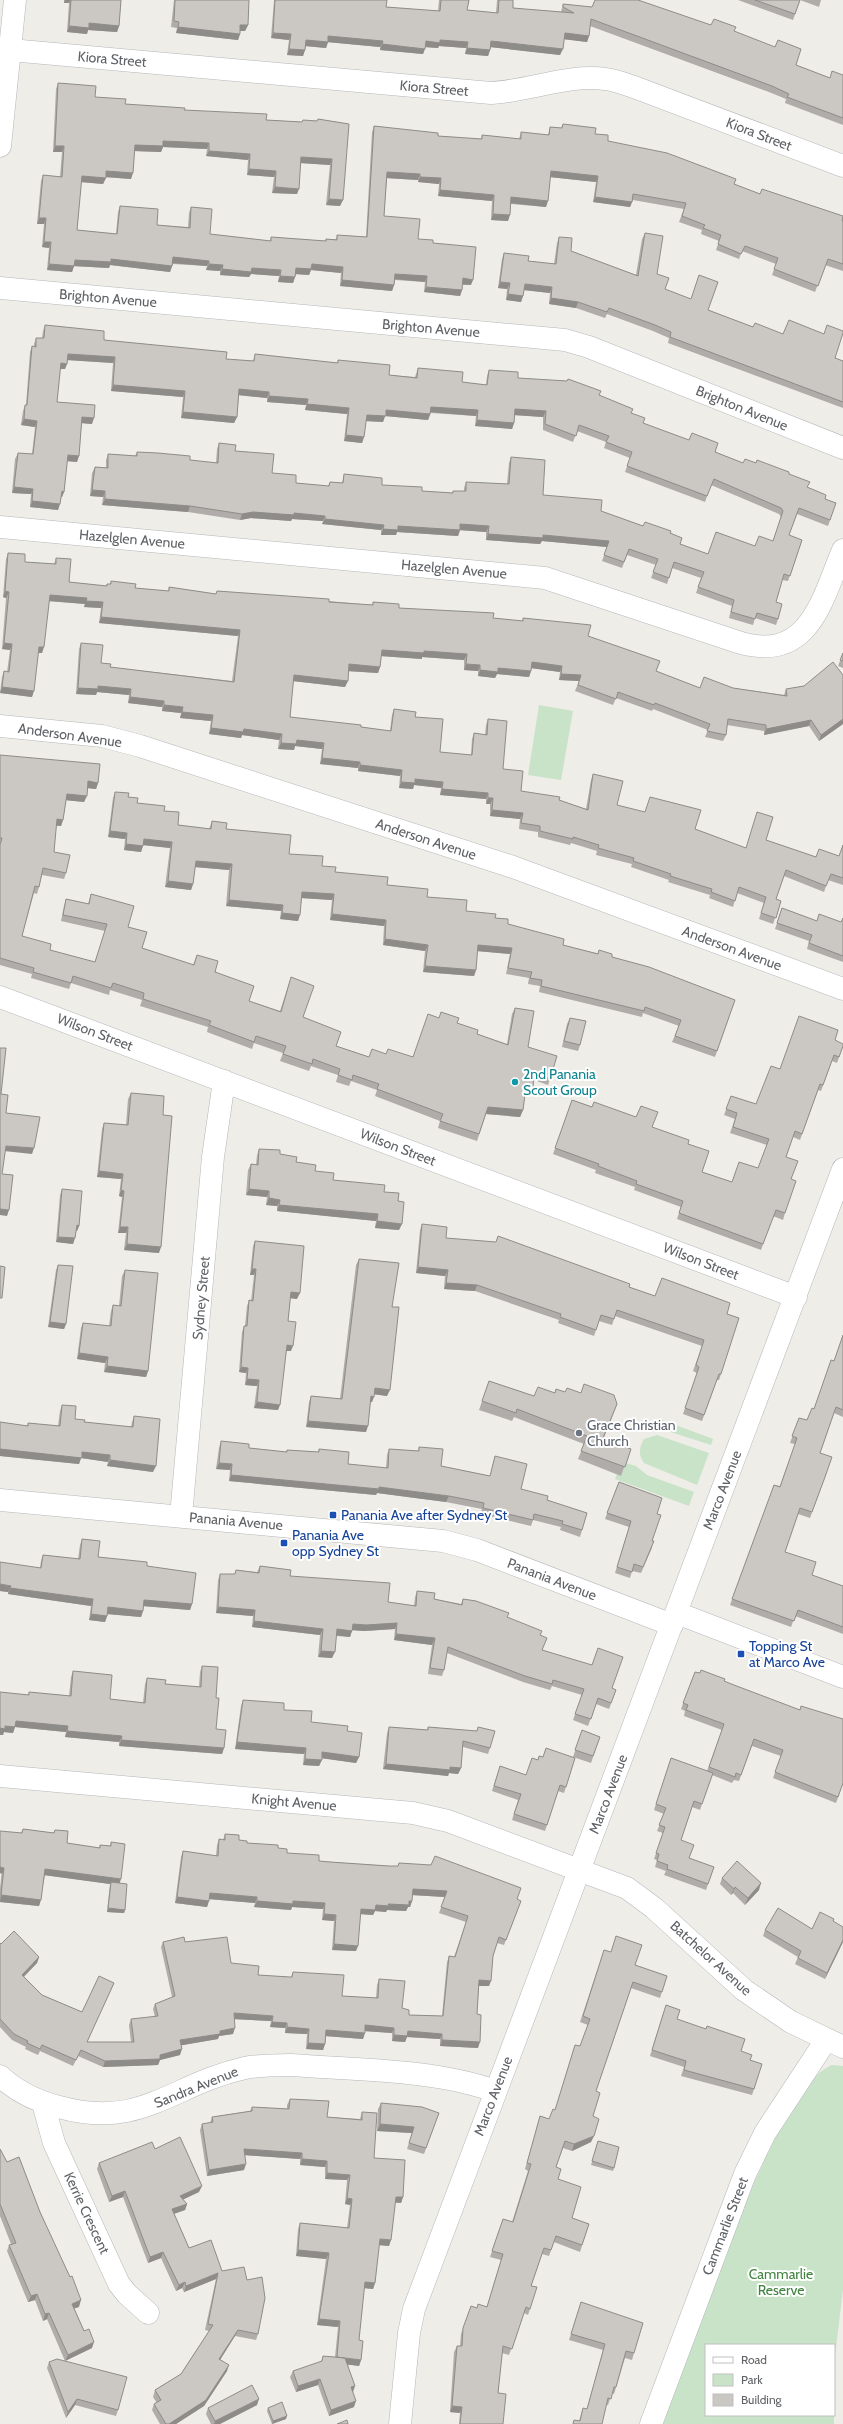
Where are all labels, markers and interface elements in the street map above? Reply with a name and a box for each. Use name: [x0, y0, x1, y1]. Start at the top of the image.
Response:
street label: Kiora Street: [77, 47, 147, 71]
street label: Kiora Street: [399, 76, 469, 100]
street label: Kiora Street: [724, 113, 795, 155]
street label: Brighton Avenue: [58, 285, 158, 311]
street label: Brighton Avenue: [381, 315, 481, 341]
street label: Brighton Avenue: [693, 381, 791, 435]
street label: Hazelglen Avenue: [78, 525, 186, 553]
street label: Hazelglen Avenue: [400, 555, 508, 583]
street label: Anderson Avenue: [17, 719, 123, 751]
street label: Anderson Avenue: [373, 814, 479, 864]
street label: Anderson Avenue: [680, 922, 784, 974]
street label: Wilson Street: [54, 1009, 136, 1055]
place label: 2nd Panania Scout Group: [523, 1065, 597, 1099]
marker: 2nd Panania Scout Group: [510, 1077, 520, 1087]
street label: Wilson Street: [357, 1124, 439, 1170]
street label: Wilson Street: [660, 1238, 742, 1284]
street label: Sydney Street: [188, 1255, 214, 1341]
place label: Grace Christian Church: [587, 1416, 676, 1450]
marker: Grace Christian Church: [574, 1428, 584, 1438]
street label: Marco Avenue: [699, 1448, 745, 1532]
place label: Panania Ave after Sydney St: [341, 1506, 507, 1524]
street label: Panania Avenue: [188, 1508, 284, 1534]
marker: Panania Ave after Sydney St: [328, 1510, 338, 1520]
place label: Panania Ave opp Sydney St: [292, 1526, 379, 1560]
marker: Panania Ave opp Sydney St: [279, 1538, 289, 1548]
street label: Panania Avenue: [505, 1554, 599, 1604]
place label: Topping St at Marco Ave: [749, 1637, 825, 1671]
marker: Topping St at Marco Ave: [736, 1649, 746, 1659]
street label: Marco Avenue: [585, 1752, 631, 1836]
street label: Knight Avenue: [251, 1789, 337, 1815]
street label: Batchelor Avenue: [666, 1917, 756, 1999]
street label: Marco Avenue: [470, 2054, 516, 2138]
street label: Sandra Avenue: [151, 2062, 241, 2112]
street label: Kerrie Crescent: [60, 2169, 114, 2257]
street label: Cammarlie Street: [698, 2174, 752, 2278]
park label: Cammarlie Reserve: [749, 2265, 813, 2299]
legend: [705, 2344, 835, 2416]
text: Road: [741, 2352, 767, 2367]
text: Park: [741, 2372, 763, 2387]
text: Building: [741, 2392, 783, 2407]

